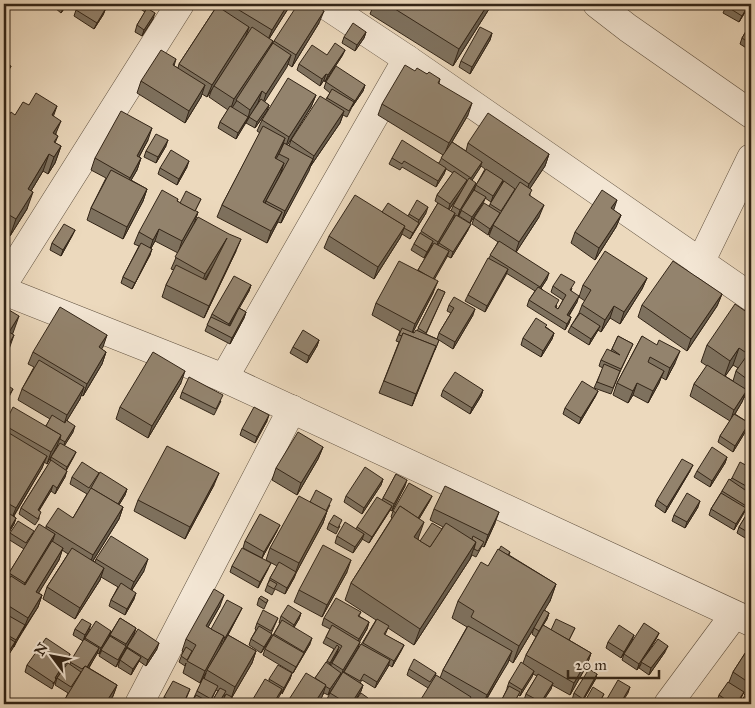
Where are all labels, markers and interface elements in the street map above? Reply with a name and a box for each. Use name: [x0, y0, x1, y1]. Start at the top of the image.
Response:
north arrow: [28, 630, 78, 680]
text: N: [31, 640, 52, 659]
scale bar: [568, 648, 659, 680]
text: 20 m: [575, 656, 607, 674]

